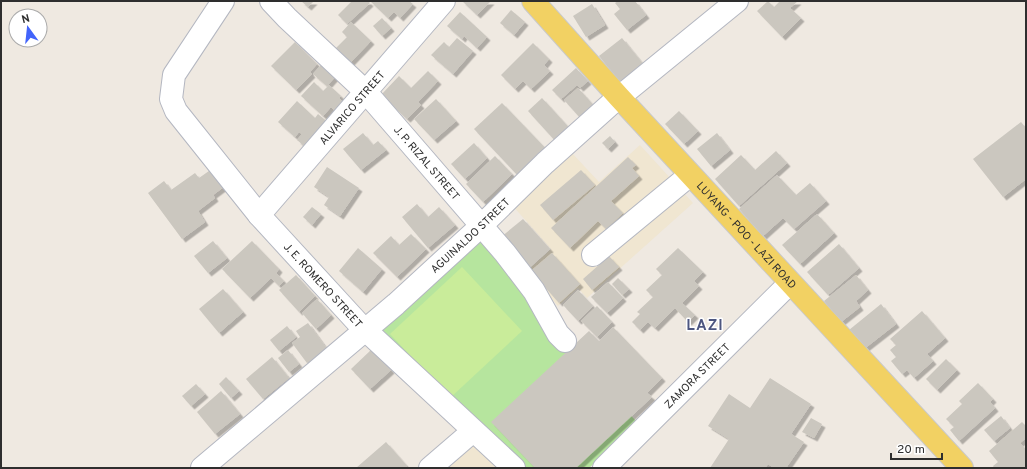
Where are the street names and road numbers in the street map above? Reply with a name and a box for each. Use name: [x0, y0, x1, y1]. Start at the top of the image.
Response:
street label: ALVARICO STREET: [317, 68, 388, 148]
street label: J. P. RIZAL STREET: [390, 123, 462, 203]
street label: LUYANG - POO - LAZI ROAD: [693, 179, 799, 292]
street label: AGUINALDO STREET: [428, 195, 513, 277]
street label: J. E. ROMERO STREET: [280, 240, 365, 331]
street label: ZAMORA STREET: [662, 341, 734, 412]

